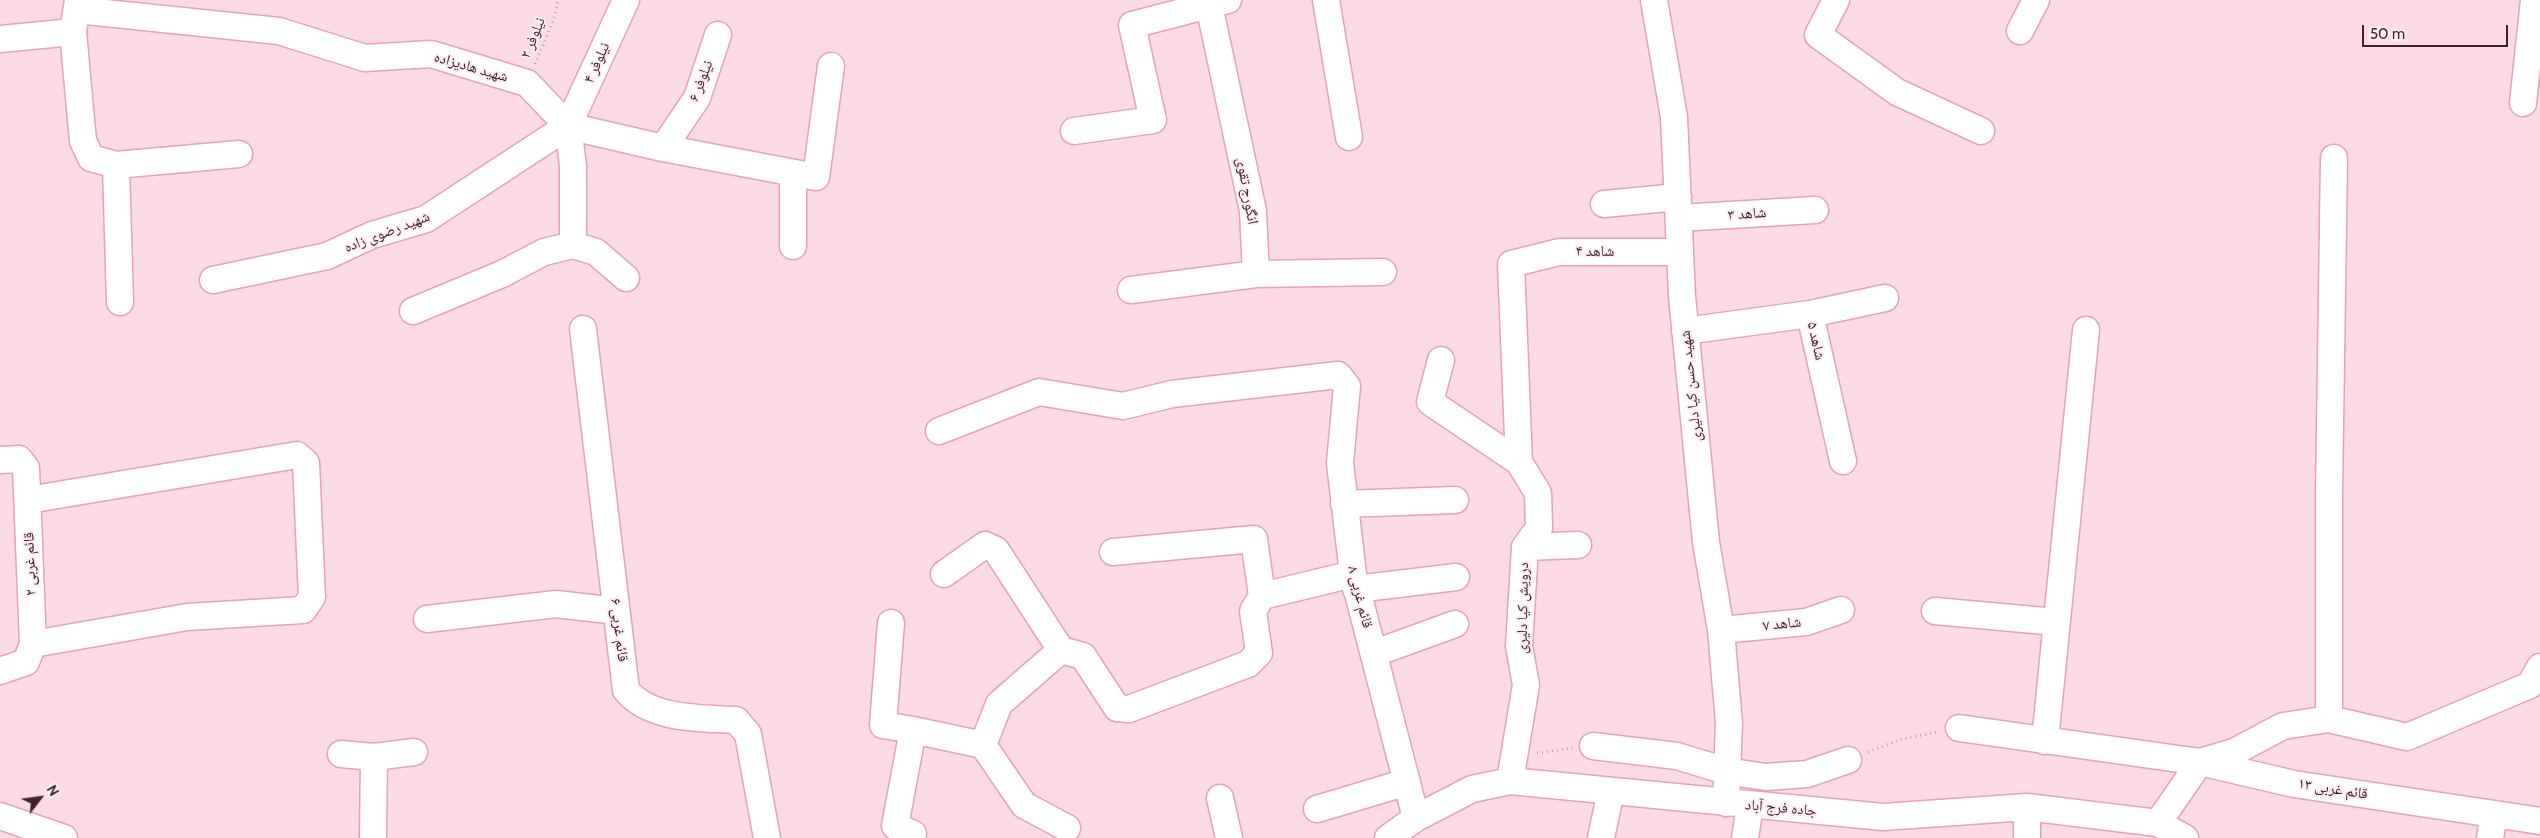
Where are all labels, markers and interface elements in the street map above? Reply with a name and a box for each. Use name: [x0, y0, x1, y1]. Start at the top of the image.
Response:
street label: نیلوفر ۲: [517, 15, 549, 61]
scale bar: [2365, 15, 2511, 47]
text: 50 m: [2370, 25, 2405, 43]
street label: نیلوفر ۴: [580, 40, 614, 86]
street label: شهید هادیزاده: [432, 48, 510, 86]
street label: نیلوفر ۶: [685, 58, 717, 104]
street label: انگورج تقوی: [1232, 156, 1262, 226]
street label: شاهد ۳: [1727, 204, 1767, 224]
street label: شهید رضوی زاده: [342, 207, 432, 257]
street label: شاهد ۴: [1576, 243, 1614, 261]
street label: شاهد ۵: [1803, 320, 1829, 362]
street label: شهید حسن کیا دلیری: [1676, 329, 1706, 443]
street label: قائم غربی ۲: [20, 532, 40, 596]
street label: درویش کیا دلیری: [1513, 562, 1533, 654]
street label: قائم غربی ۸: [1344, 564, 1376, 630]
street label: قائم غربی ۶: [606, 597, 632, 663]
street label: شاهد ۷: [1762, 613, 1802, 635]
north arrow: [15, 773, 65, 823]
street label: قائم غربی ۱۳: [2297, 775, 2369, 803]
text: N: [43, 782, 63, 799]
street label: جاده فرج آباد: [1744, 796, 1818, 820]

